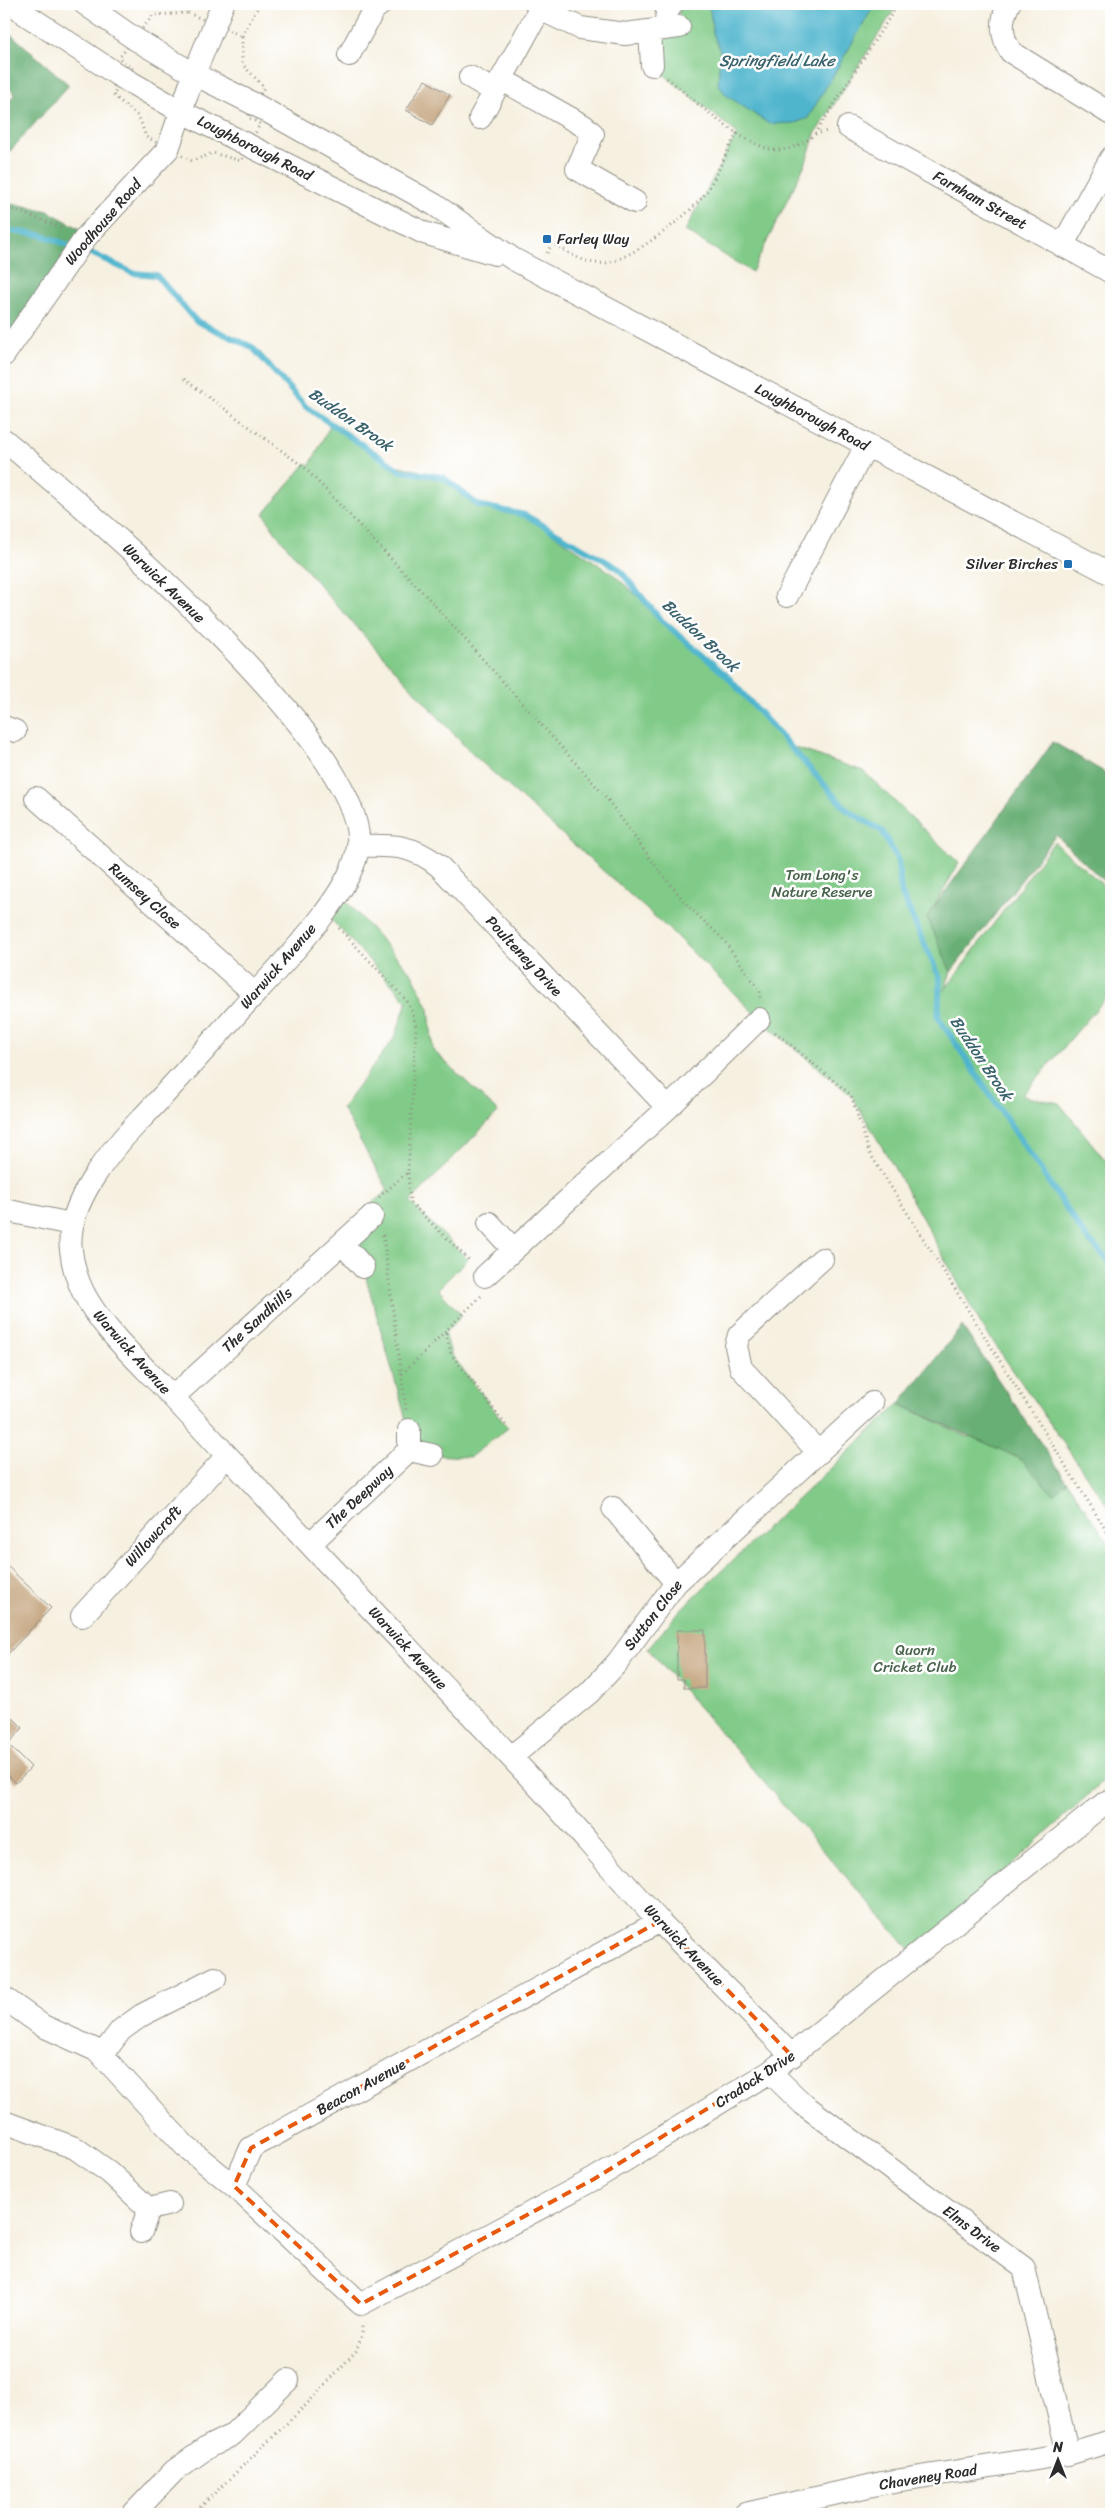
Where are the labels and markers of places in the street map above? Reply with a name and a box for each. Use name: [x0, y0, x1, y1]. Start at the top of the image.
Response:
place label: Farley Way: [557, 226, 630, 252]
marker: Farley Way: [541, 233, 553, 245]
place label: Silver Birches: [966, 551, 1058, 577]
marker: Silver Birches: [1062, 558, 1074, 570]

